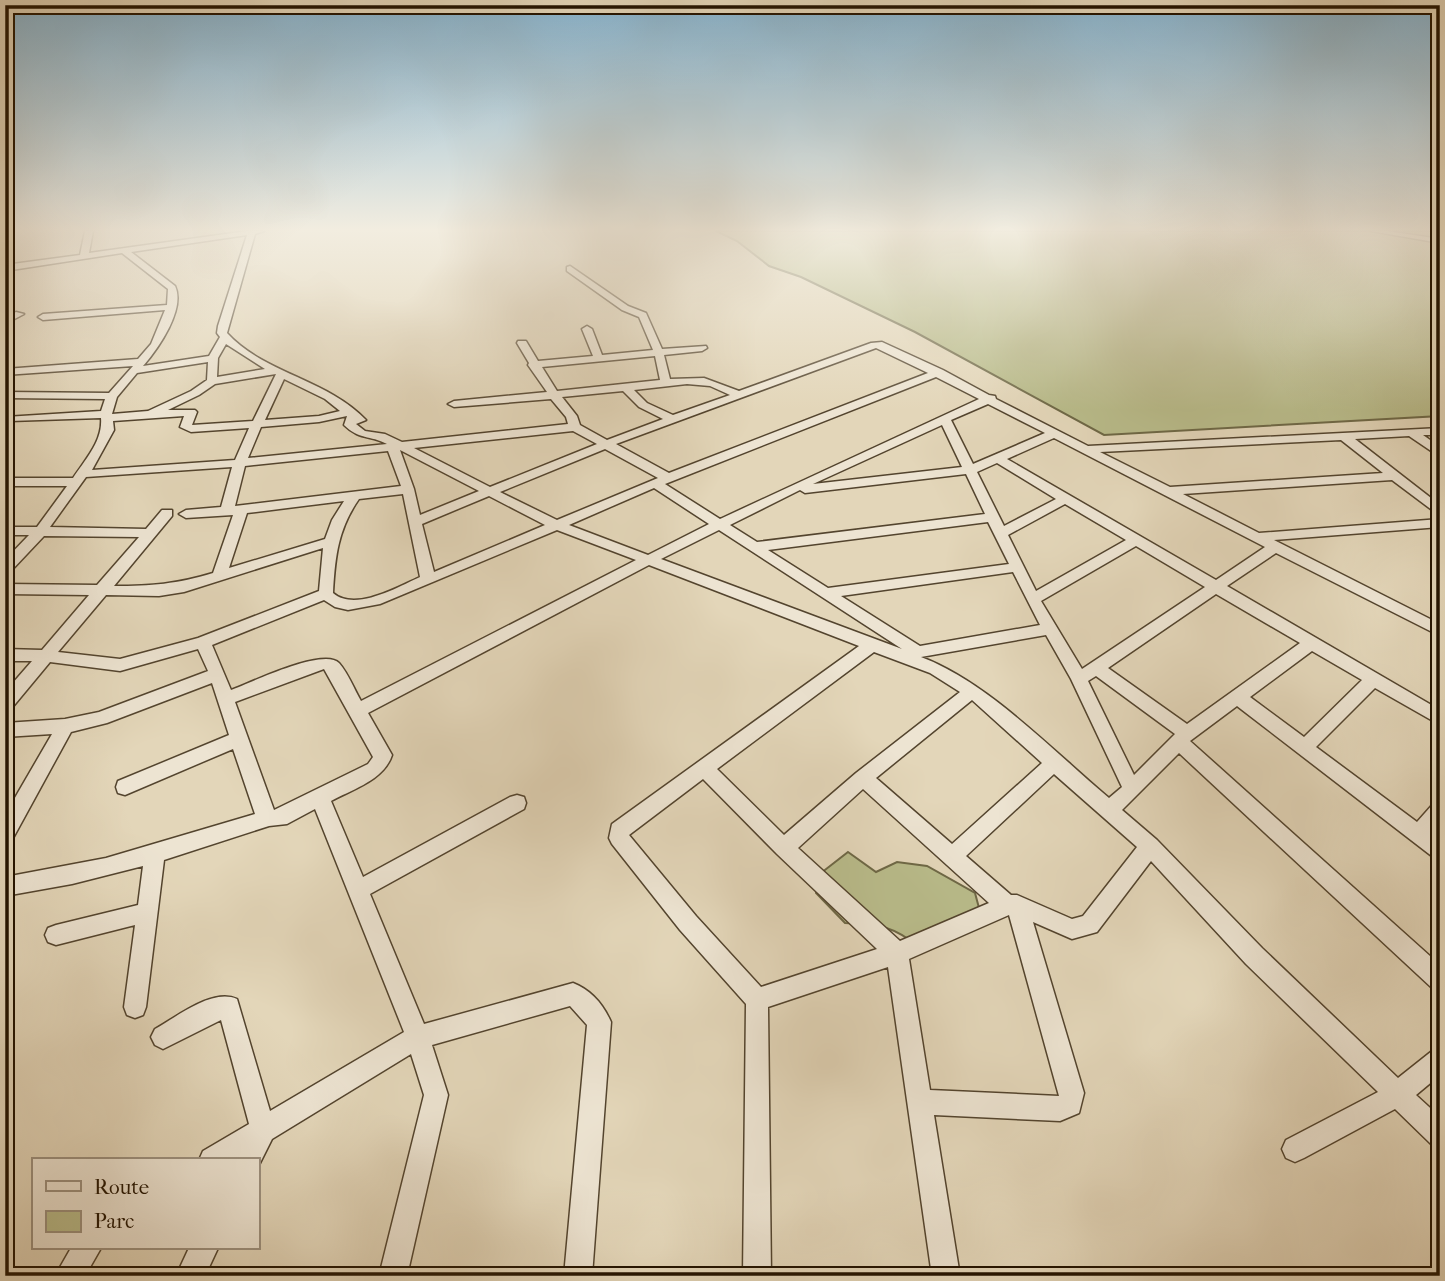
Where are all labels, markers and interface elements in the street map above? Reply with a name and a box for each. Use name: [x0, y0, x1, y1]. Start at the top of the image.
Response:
legend: [32, 1158, 259, 1250]
text: Route: [94, 1175, 149, 1199]
text: Parc: [94, 1209, 134, 1233]

